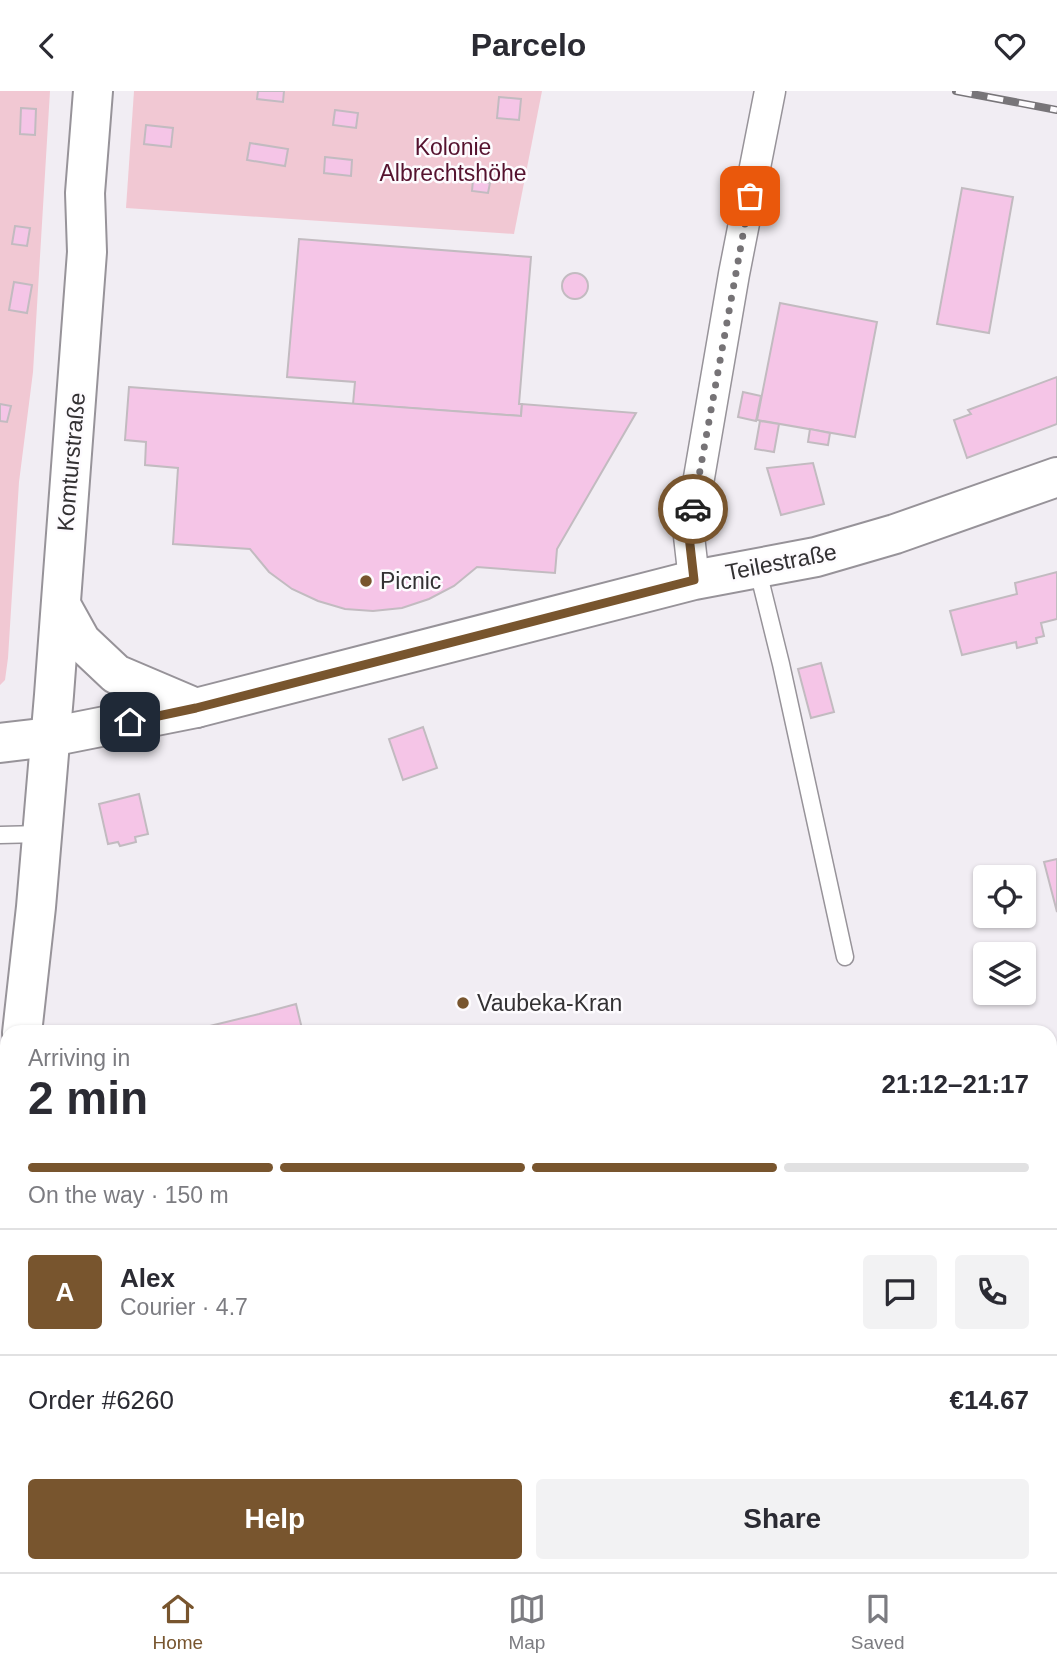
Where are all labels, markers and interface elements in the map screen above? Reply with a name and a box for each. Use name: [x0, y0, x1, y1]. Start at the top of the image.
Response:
icon: back: [28, 27, 66, 65]
text: Parcelo: [471, 27, 586, 63]
icon: heart: [991, 27, 1029, 65]
park label: Kolonie Albrechtshöhe: [379, 134, 527, 186]
pin: [720, 166, 780, 226]
icon: bag: [731, 177, 769, 215]
street label: Komturstraße: [52, 391, 90, 533]
courier: [658, 474, 728, 544]
icon: car: [674, 490, 712, 528]
street label: Teilestraße: [723, 539, 839, 585]
place label: Picnic: [380, 568, 441, 594]
marker: Picnic: [358, 573, 374, 589]
pin: [100, 692, 160, 752]
icon: home: [111, 703, 149, 741]
map controls: [973, 865, 1036, 1005]
button: locate: [973, 865, 1036, 928]
button: layers: [973, 942, 1036, 1005]
place label: Vaubeka-Kran: [477, 990, 622, 1016]
marker: Vaubeka-Kran: [455, 995, 471, 1011]
text: Arriving in: [28, 1045, 130, 1071]
text: 21:12–21:17: [882, 1069, 1029, 1099]
text: 2 min: [28, 1072, 148, 1124]
text: On the way · 150 m: [28, 1182, 229, 1208]
button: chat: [863, 1255, 937, 1329]
button: phone: [955, 1255, 1029, 1329]
text: Alex: [120, 1263, 175, 1293]
text: A: [56, 1277, 74, 1307]
text: Courier · 4.7: [120, 1294, 248, 1320]
text: Order #6260: [28, 1385, 174, 1415]
text: €14.67: [949, 1385, 1029, 1415]
button: Help: [28, 1479, 522, 1559]
button: Share: [536, 1479, 1029, 1559]
tab: Home: [152, 1590, 203, 1654]
tab: Map: [508, 1590, 546, 1654]
tab: Saved: [851, 1590, 905, 1654]

